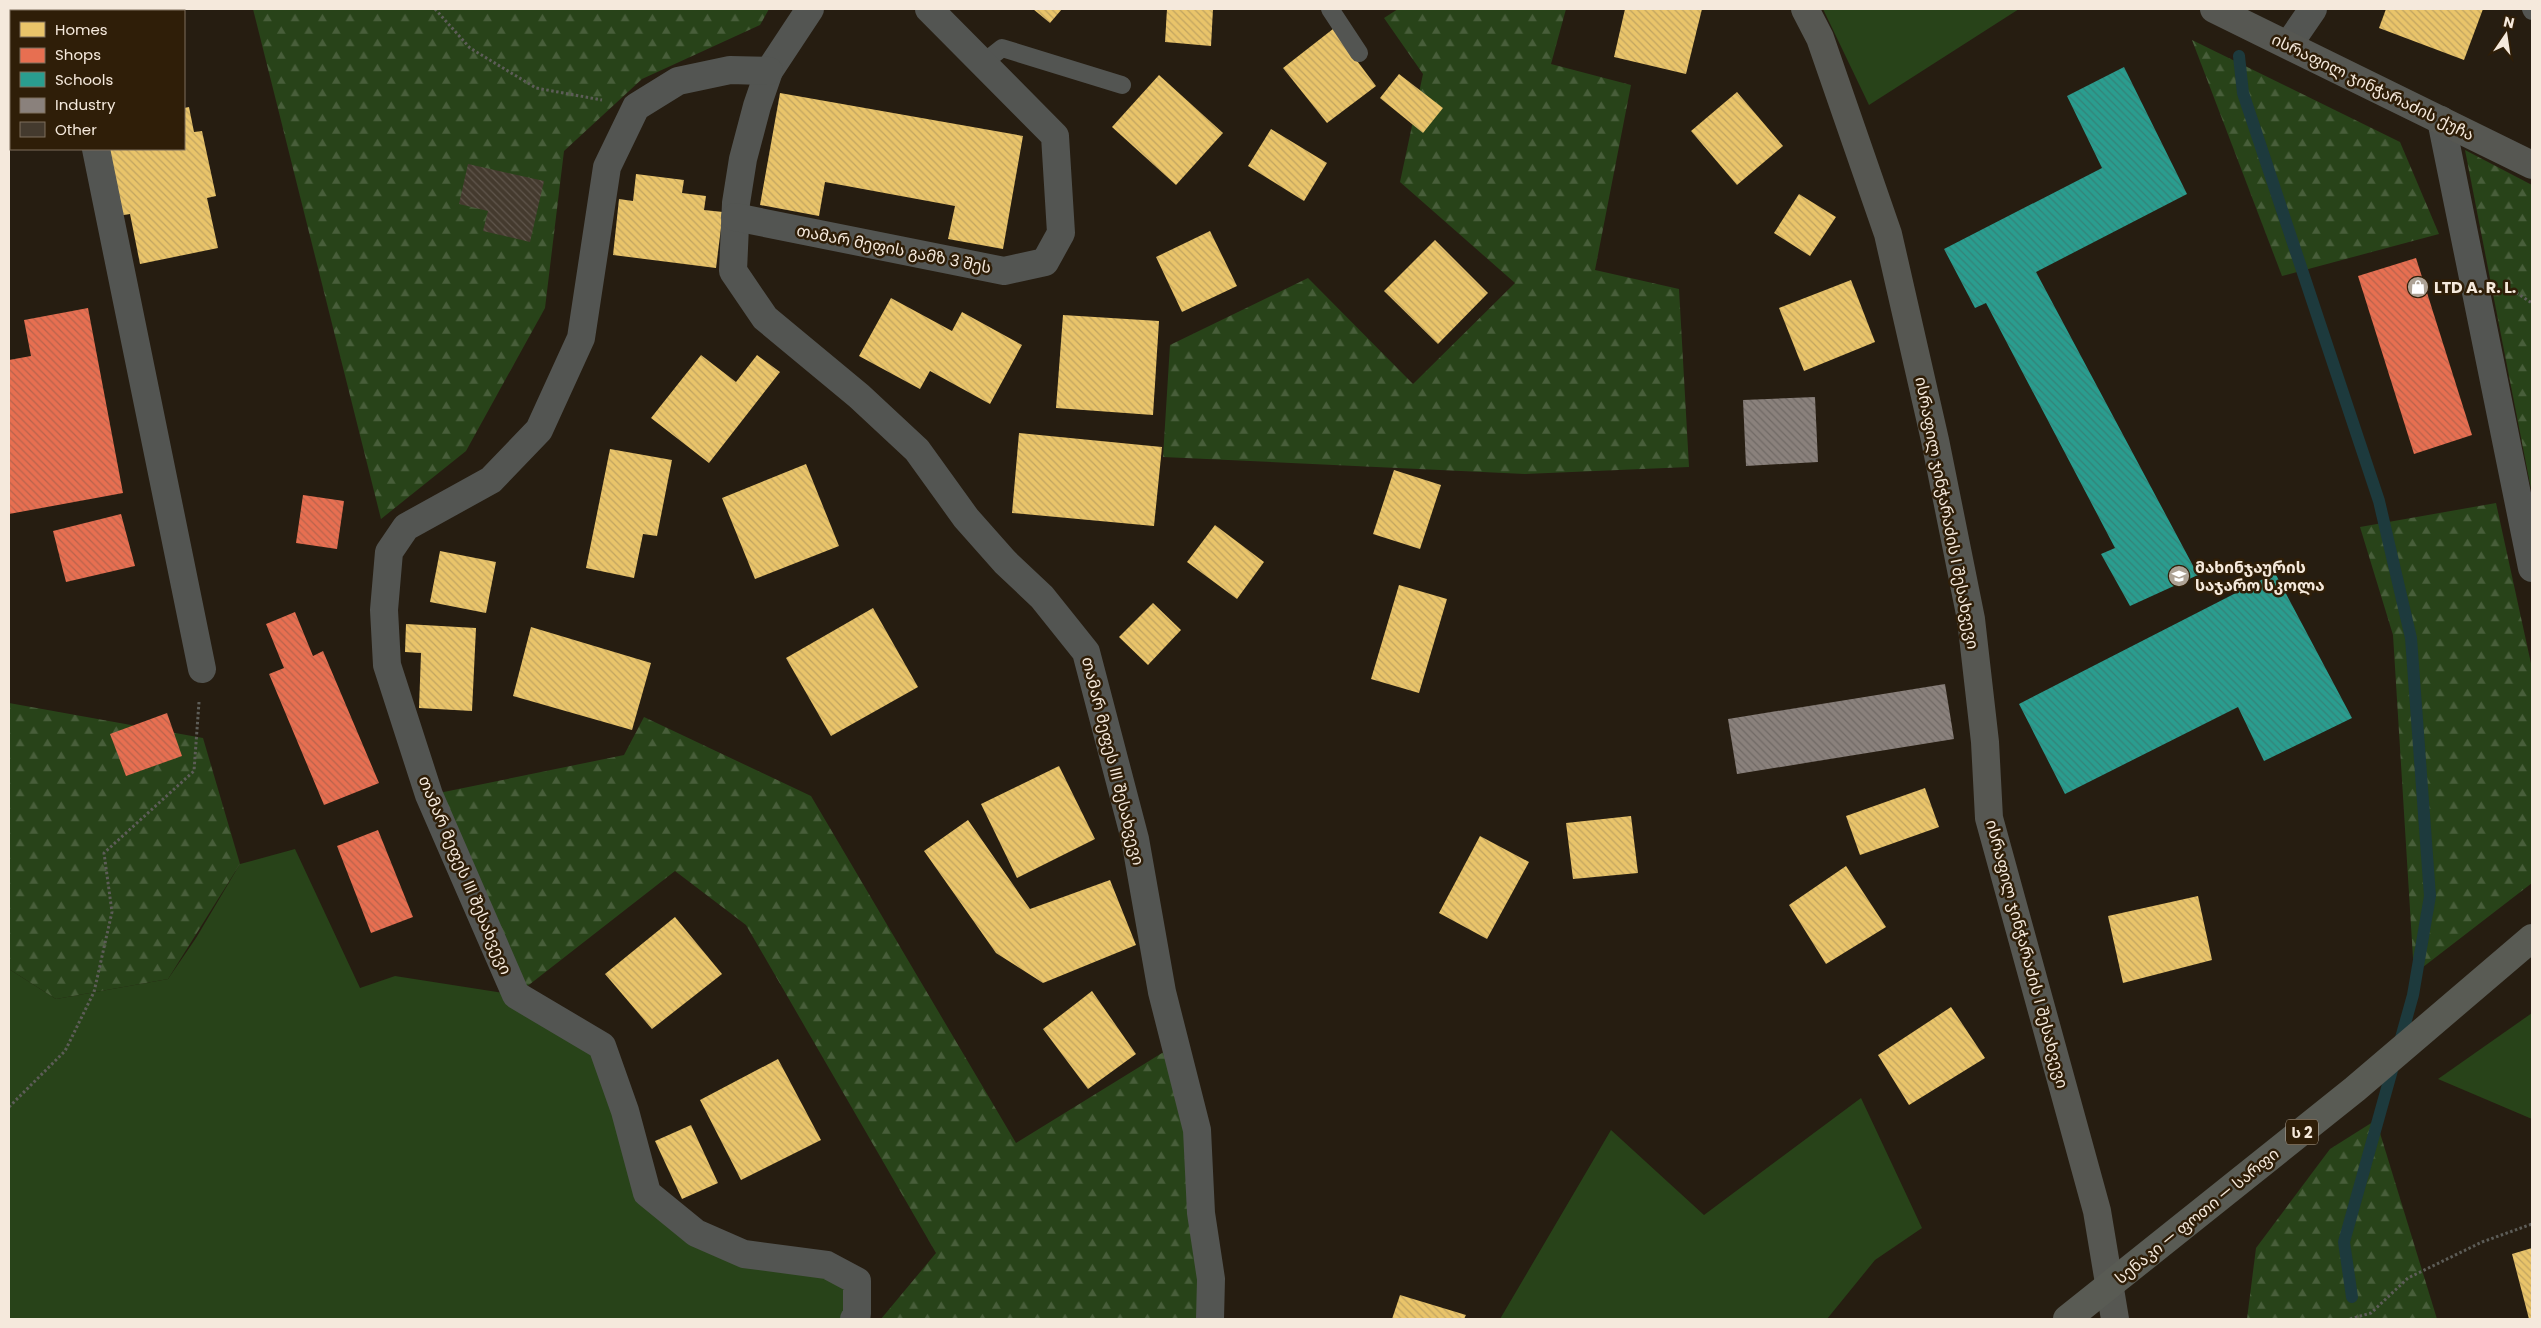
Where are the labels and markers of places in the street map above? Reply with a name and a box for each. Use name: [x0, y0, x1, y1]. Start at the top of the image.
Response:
shop icon: LTD A. R. L.: [2406, 275, 2430, 299]
place label: LTD A. R. L.: [2434, 276, 2516, 299]
place label: მახინჯაურის საჯარო სკოლა: [2195, 556, 2325, 597]
school or university icon: მახინჯაურის საჯარო სკოლა: [2167, 564, 2191, 588]

